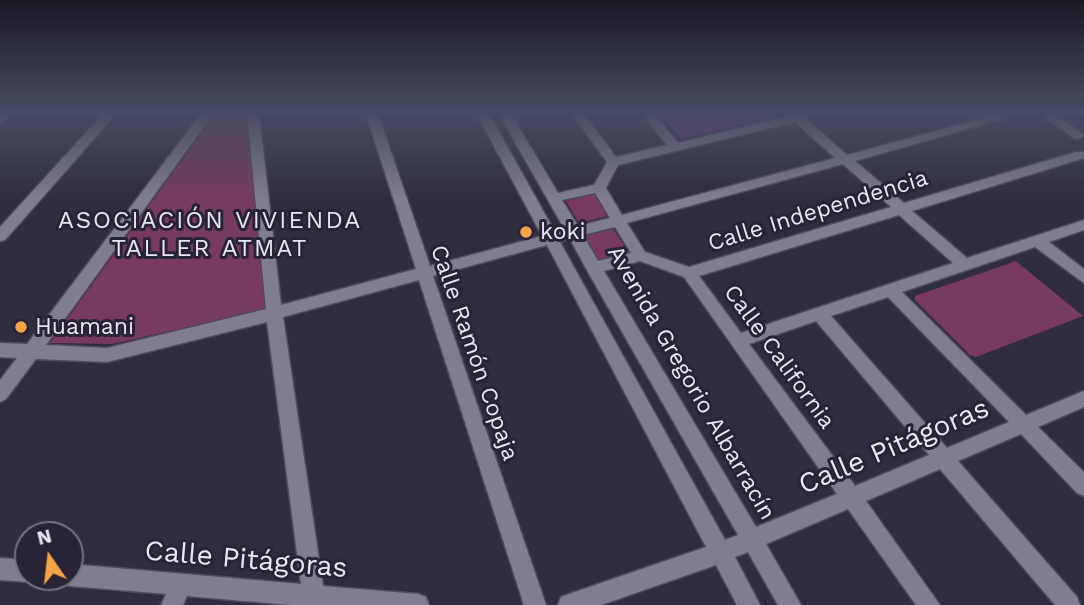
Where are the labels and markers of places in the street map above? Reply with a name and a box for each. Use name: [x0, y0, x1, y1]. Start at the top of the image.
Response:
place label: koki: [540, 218, 586, 246]
marker: koki: [518, 224, 534, 240]
place label: Huamani: [35, 313, 134, 341]
marker: Huamani: [13, 319, 29, 335]

